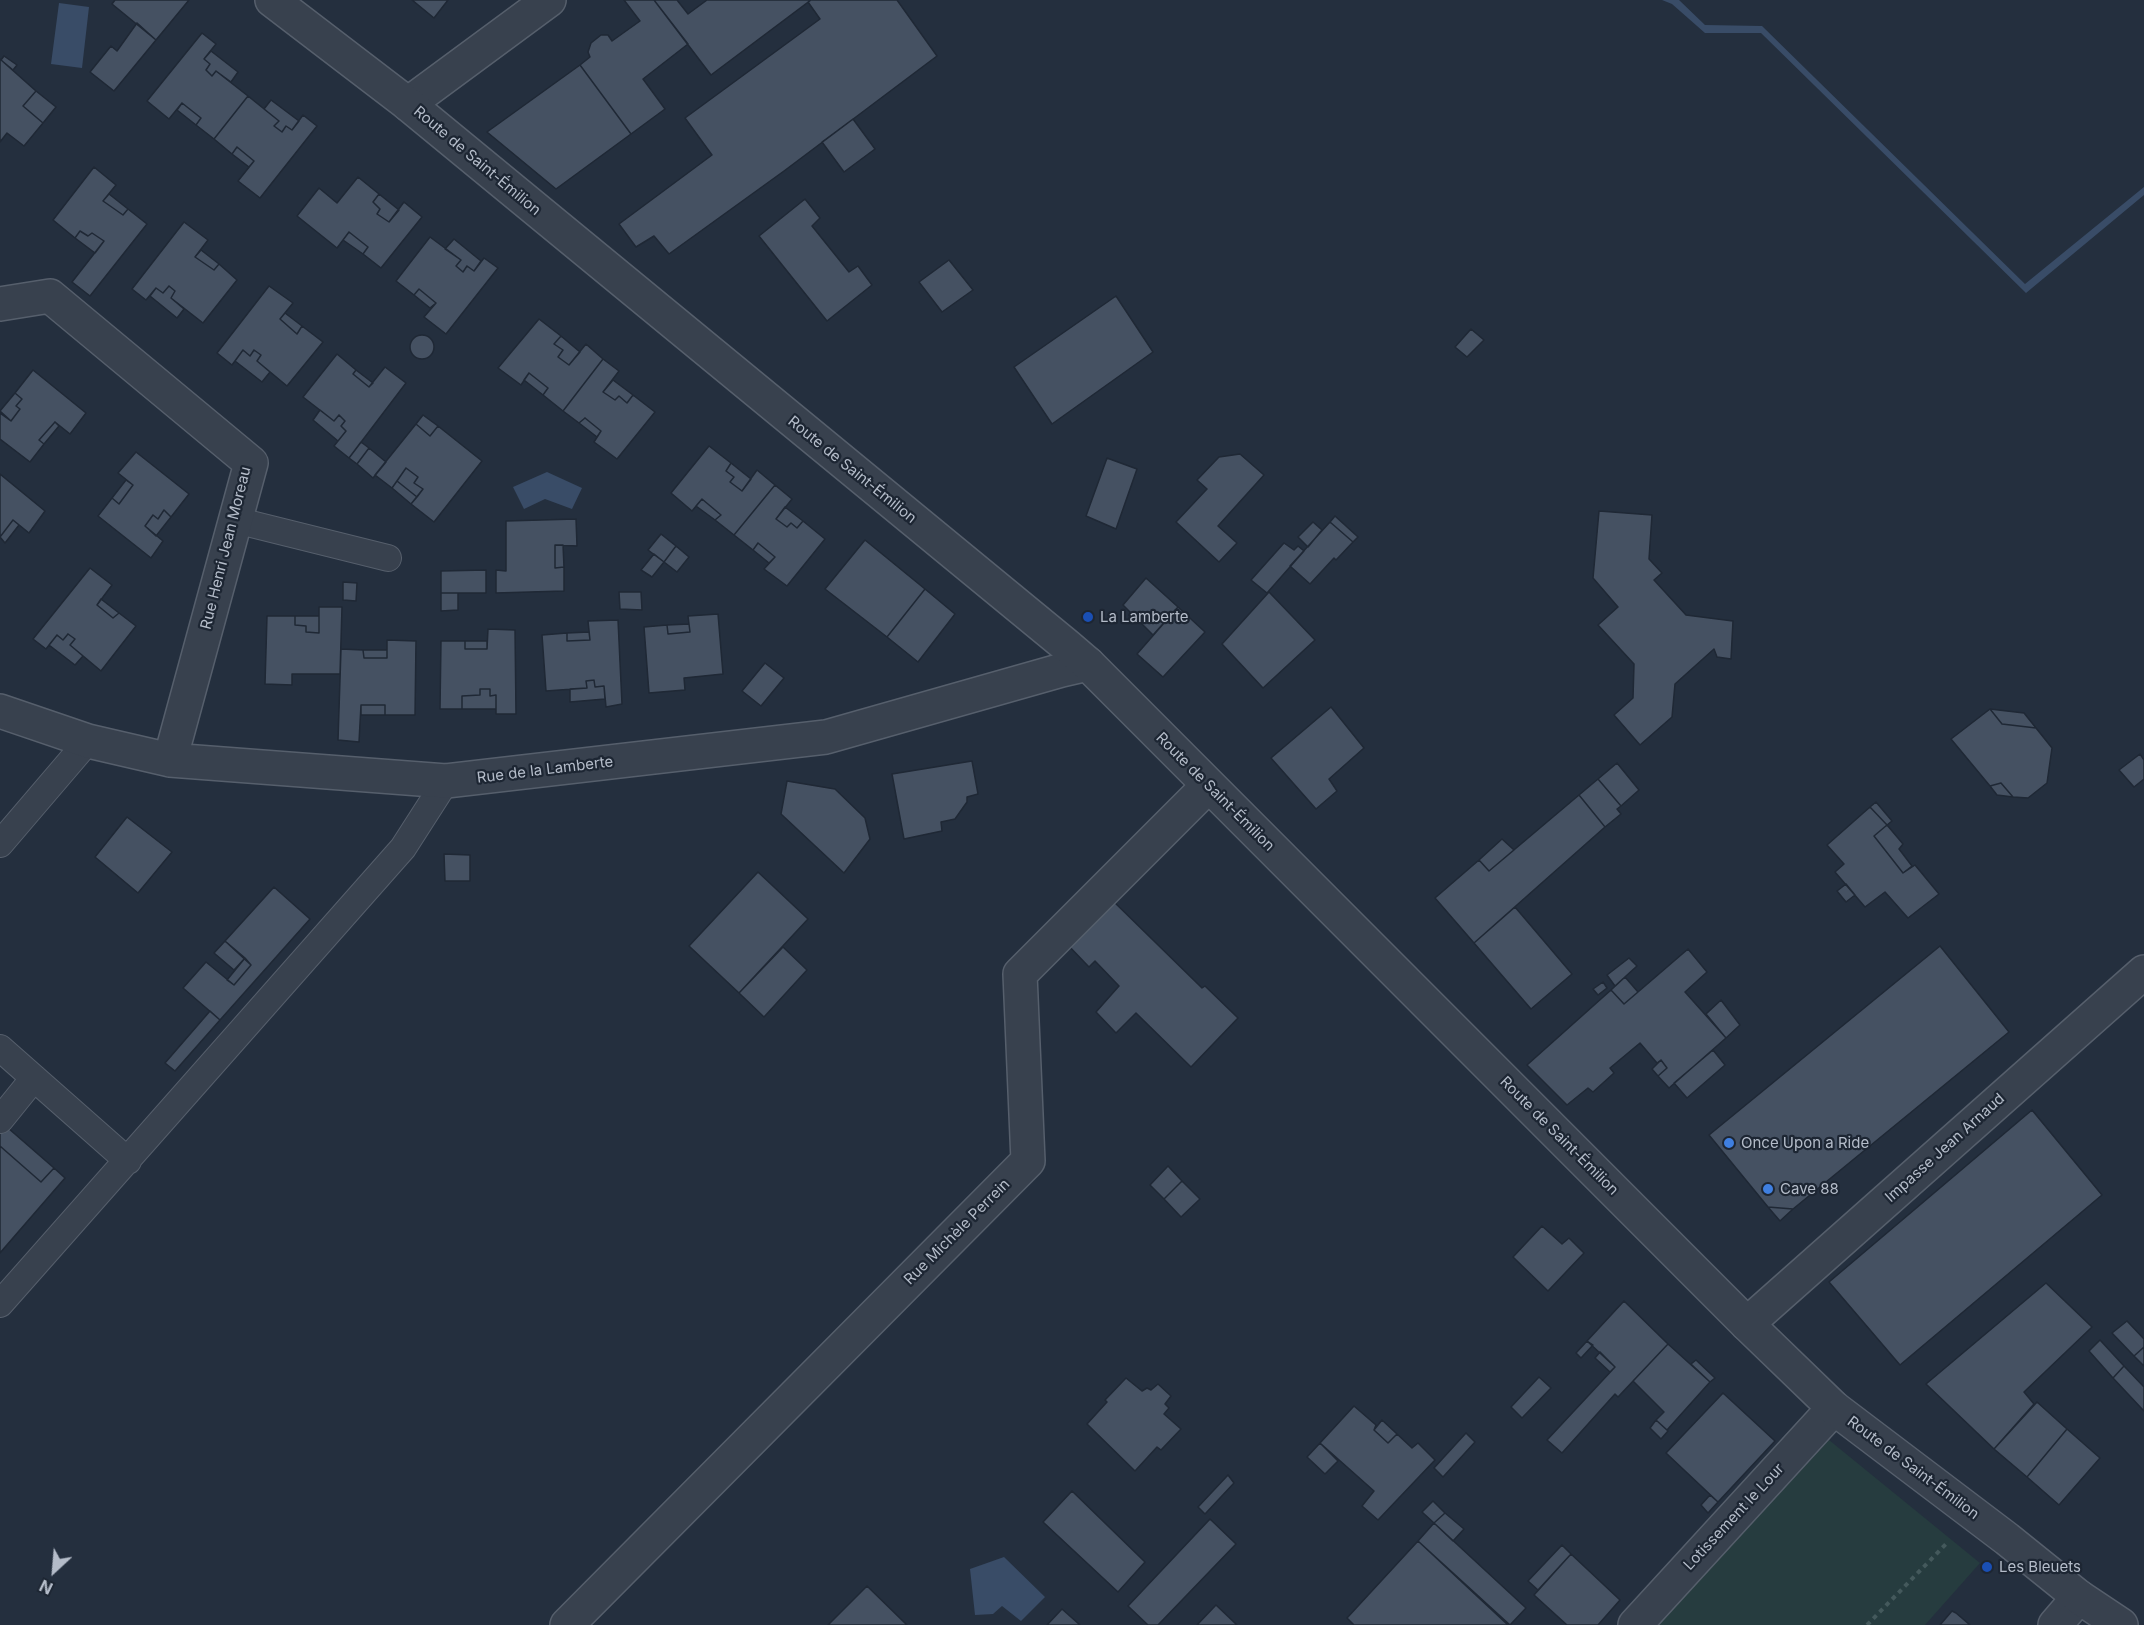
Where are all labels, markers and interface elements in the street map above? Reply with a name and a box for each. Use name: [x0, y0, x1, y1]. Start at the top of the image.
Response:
street label: Route de Saint-Émilion: [410, 103, 544, 219]
street label: Route de Saint-Émilion: [784, 413, 920, 527]
street label: Rue Henri Jean Moreau: [197, 465, 255, 631]
place label: La Lamberte: [1100, 608, 1188, 626]
marker: La Lamberte: [1081, 610, 1095, 624]
street label: Route de Saint-Émilion: [1152, 729, 1278, 855]
street label: Rue de la Lamberte: [476, 753, 614, 787]
street label: Route de Saint-Émilion: [1496, 1073, 1622, 1199]
street label: Impasse Jean Arnaud: [1882, 1090, 2008, 1206]
place label: Once Upon a Ride: [1741, 1134, 1869, 1152]
marker: Once Upon a Ride: [1722, 1136, 1736, 1150]
street label: Rue Michèle Perrein: [900, 1175, 1014, 1289]
place label: Cave 88: [1780, 1180, 1839, 1198]
marker: Cave 88: [1761, 1182, 1775, 1196]
street label: Route de Saint-Émilion: [1844, 1413, 1982, 1523]
street label: Lotissement le Lour: [1680, 1460, 1788, 1574]
north arrow: [24, 1541, 84, 1601]
place label: Les Bleuets: [1999, 1558, 2081, 1576]
marker: Les Bleuets: [1980, 1560, 1994, 1574]
text: N: [36, 1576, 56, 1599]

